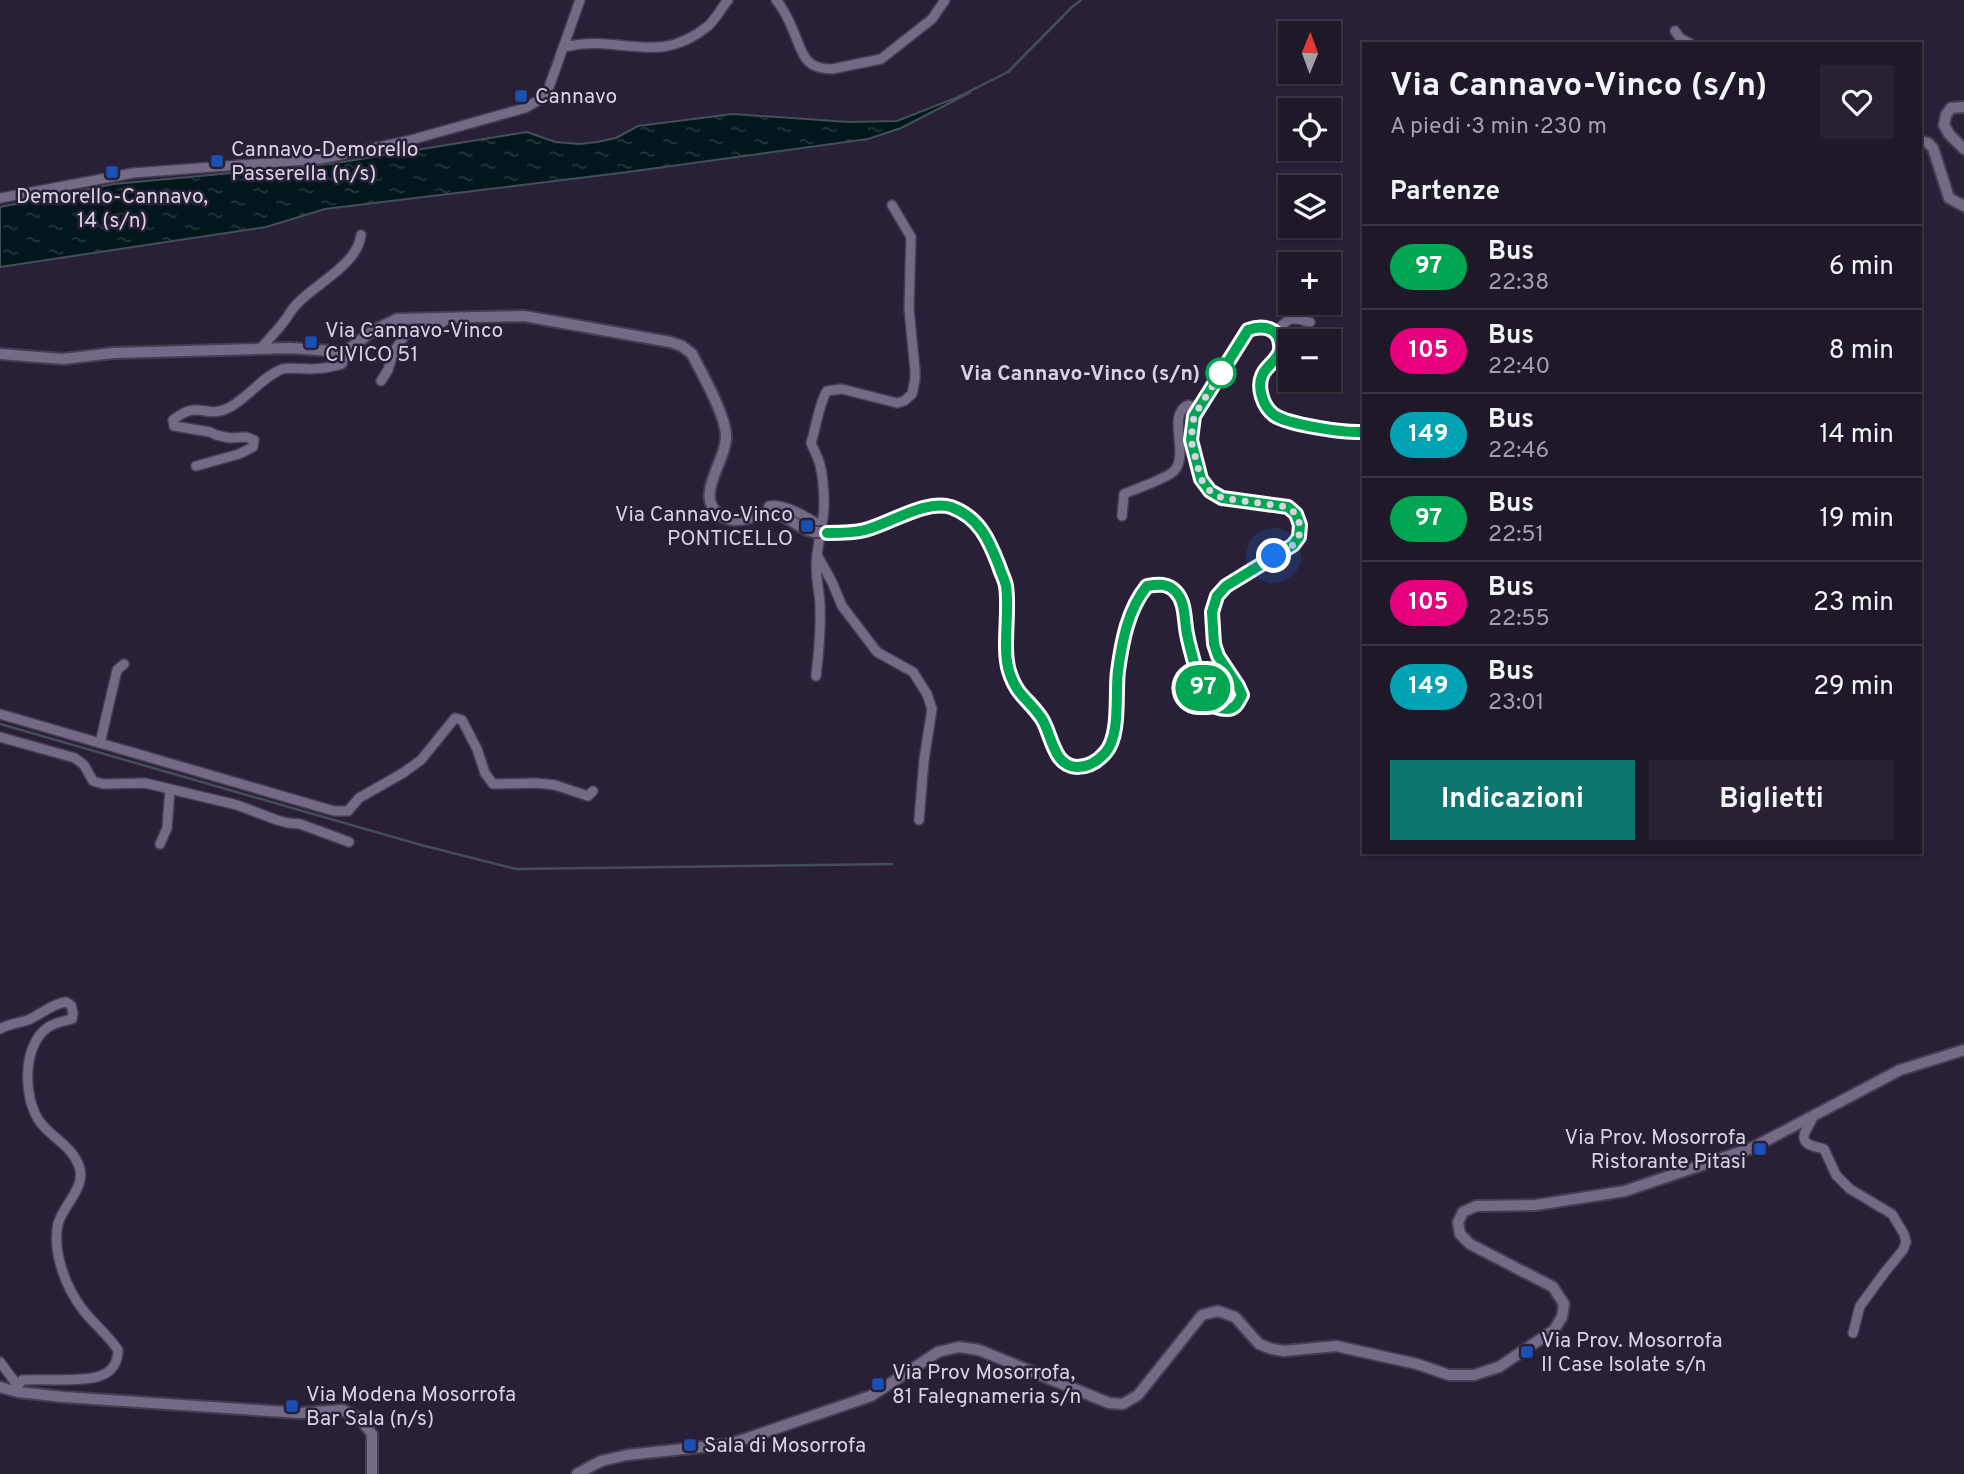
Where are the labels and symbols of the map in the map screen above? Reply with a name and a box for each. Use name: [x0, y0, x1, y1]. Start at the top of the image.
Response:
north arrow: [1278, 21, 1340, 84]
place label: Cannavo: [535, 84, 617, 111]
marker: Cannavo: [513, 88, 529, 104]
place label: Cannavo-Demorello Passerella (n/s): [231, 137, 419, 188]
marker: Cannavo-Demorello Passerella (n/s): [209, 153, 225, 169]
marker: Demorello-Cannavo, 14 (s/n): [104, 164, 120, 180]
place label: Demorello-Cannavo, 14 (s/n): [16, 184, 208, 235]
place label: Via Cannavo-Vinco CIVICO 51: [325, 318, 503, 369]
marker: Via Cannavo-Vinco CIVICO 51: [303, 334, 319, 350]
marker: Via Cannavo-Vinco (s/n): [1206, 358, 1236, 388]
place label: Via Cannavo-Vinco (s/n): [960, 361, 1200, 388]
place label: Via Cannavo-Vinco PONTICELLO: [615, 502, 793, 553]
marker: Via Cannavo-Vinco PONTICELLO: [799, 518, 815, 534]
your location: [1256, 538, 1291, 573]
line badge: 97: [1172, 665, 1234, 711]
place label: Via Prov. Mosorrofa Ristorante Pitasi: [1565, 1125, 1746, 1176]
marker: Via Prov. Mosorrofa Ristorante Pitasi: [1752, 1141, 1768, 1157]
place label: Via Prov. Mosorrofa II Case Isolate s/n: [1541, 1328, 1722, 1379]
marker: Via Prov. Mosorrofa II Case Isolate s/n: [1519, 1344, 1535, 1360]
place label: Via Prov Mosorrofa, 81 Falegnameria s/n: [892, 1360, 1081, 1411]
marker: Via Prov Mosorrofa, 81 Falegnameria s/n: [870, 1376, 886, 1392]
place label: Via Modena Mosorrofa Bar Sala (n/s): [306, 1382, 516, 1433]
marker: Via Modena Mosorrofa Bar Sala (n/s): [284, 1398, 300, 1414]
place label: Sala di Mosorrofa: [704, 1433, 866, 1460]
marker: Sala di Mosorrofa: [682, 1437, 698, 1453]

